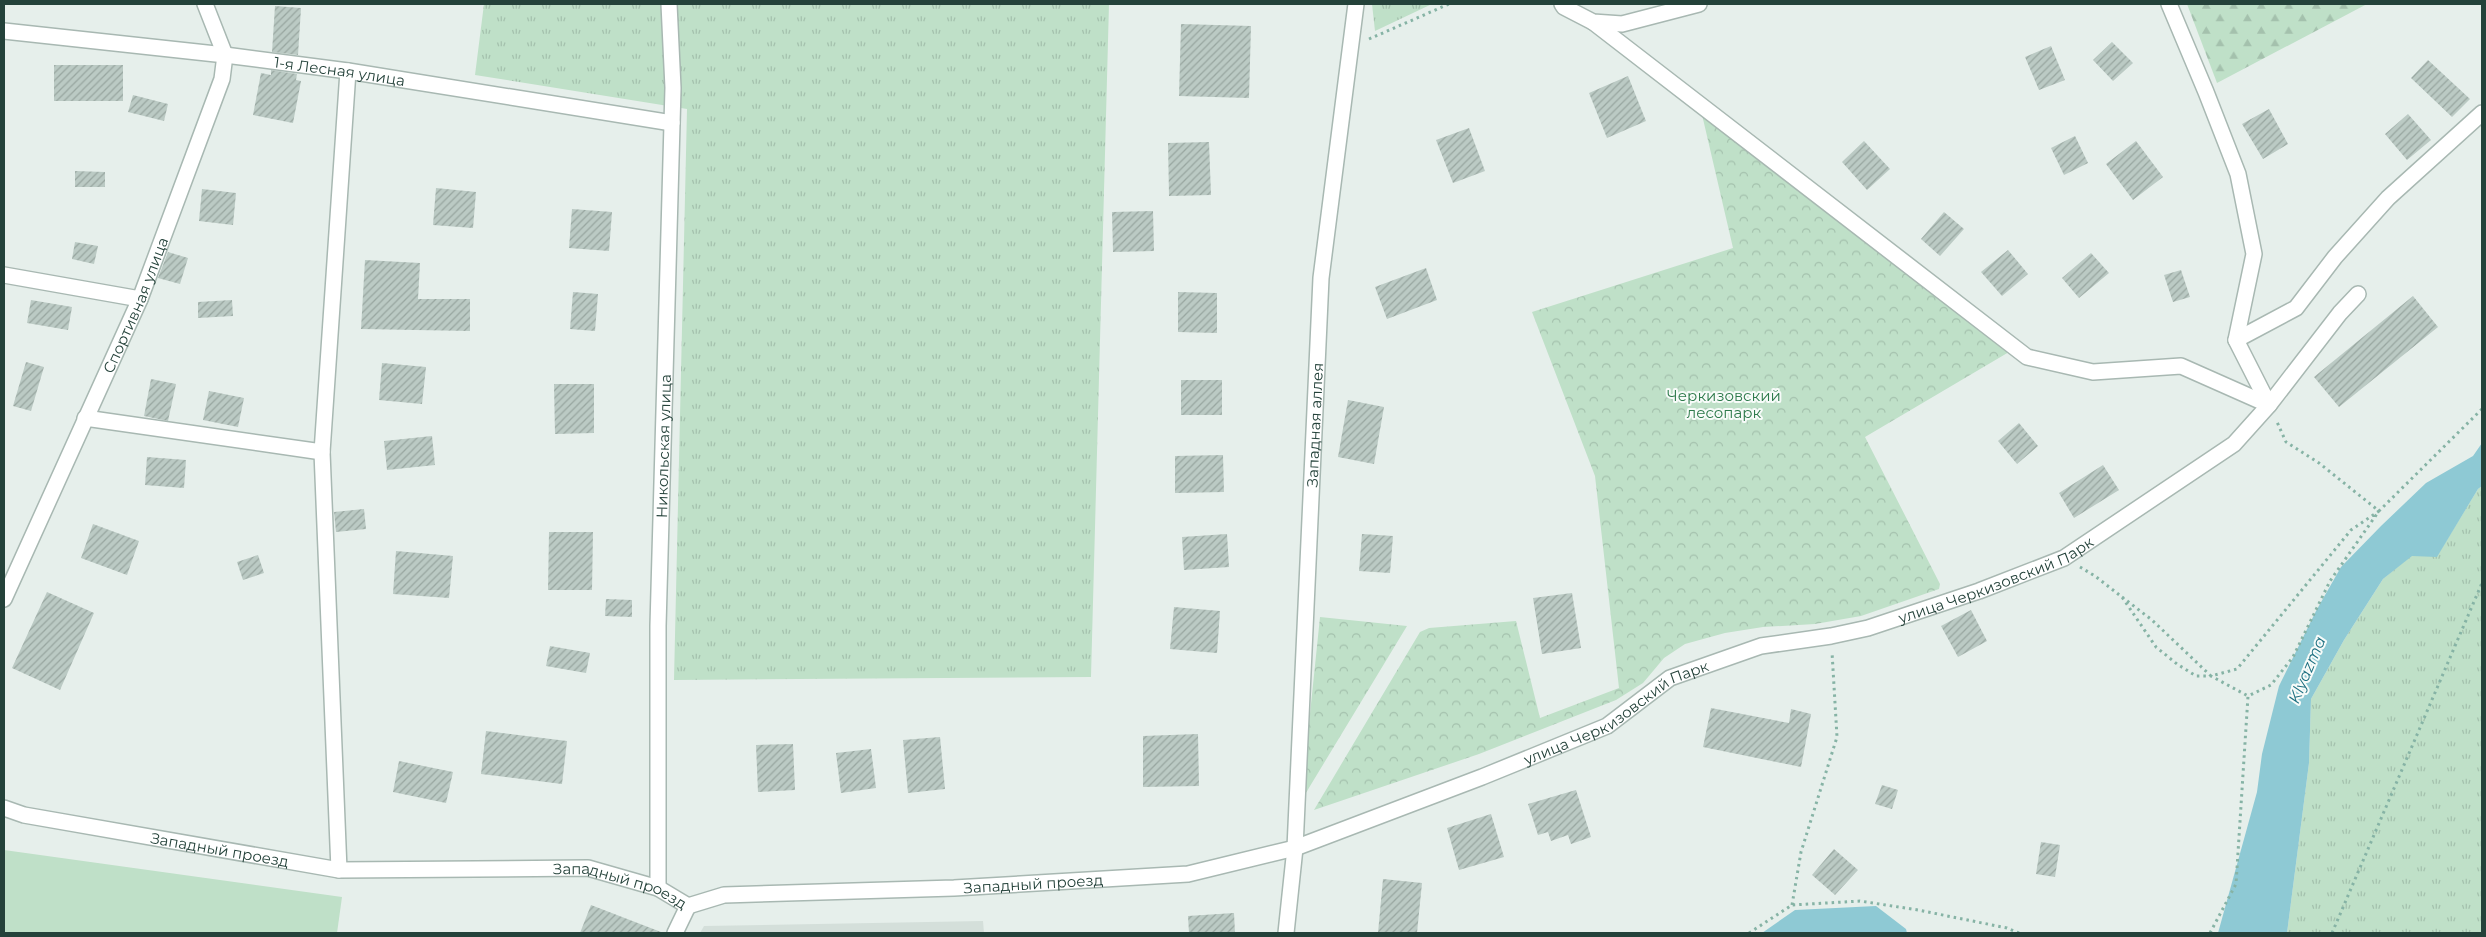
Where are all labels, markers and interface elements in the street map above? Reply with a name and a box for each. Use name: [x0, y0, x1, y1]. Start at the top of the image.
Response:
street label: 1-я Лесная улица: [273, 52, 407, 90]
street label: Спортивная улица: [98, 234, 172, 376]
street label: Западная аллея: [1302, 362, 1327, 488]
street label: Никольская улица: [652, 374, 675, 518]
park label: Черкизовский лесопарк: [1667, 386, 1781, 422]
street label: улица Черкизовский Парк: [1895, 532, 2097, 627]
water label: Klyazma: [2284, 634, 2330, 706]
street label: улица Черкизовский Парк: [1520, 656, 1711, 769]
street label: Западный проезд: [149, 828, 291, 871]
street label: Западный проезд: [553, 858, 691, 913]
street label: Западный проезд: [963, 870, 1104, 897]

